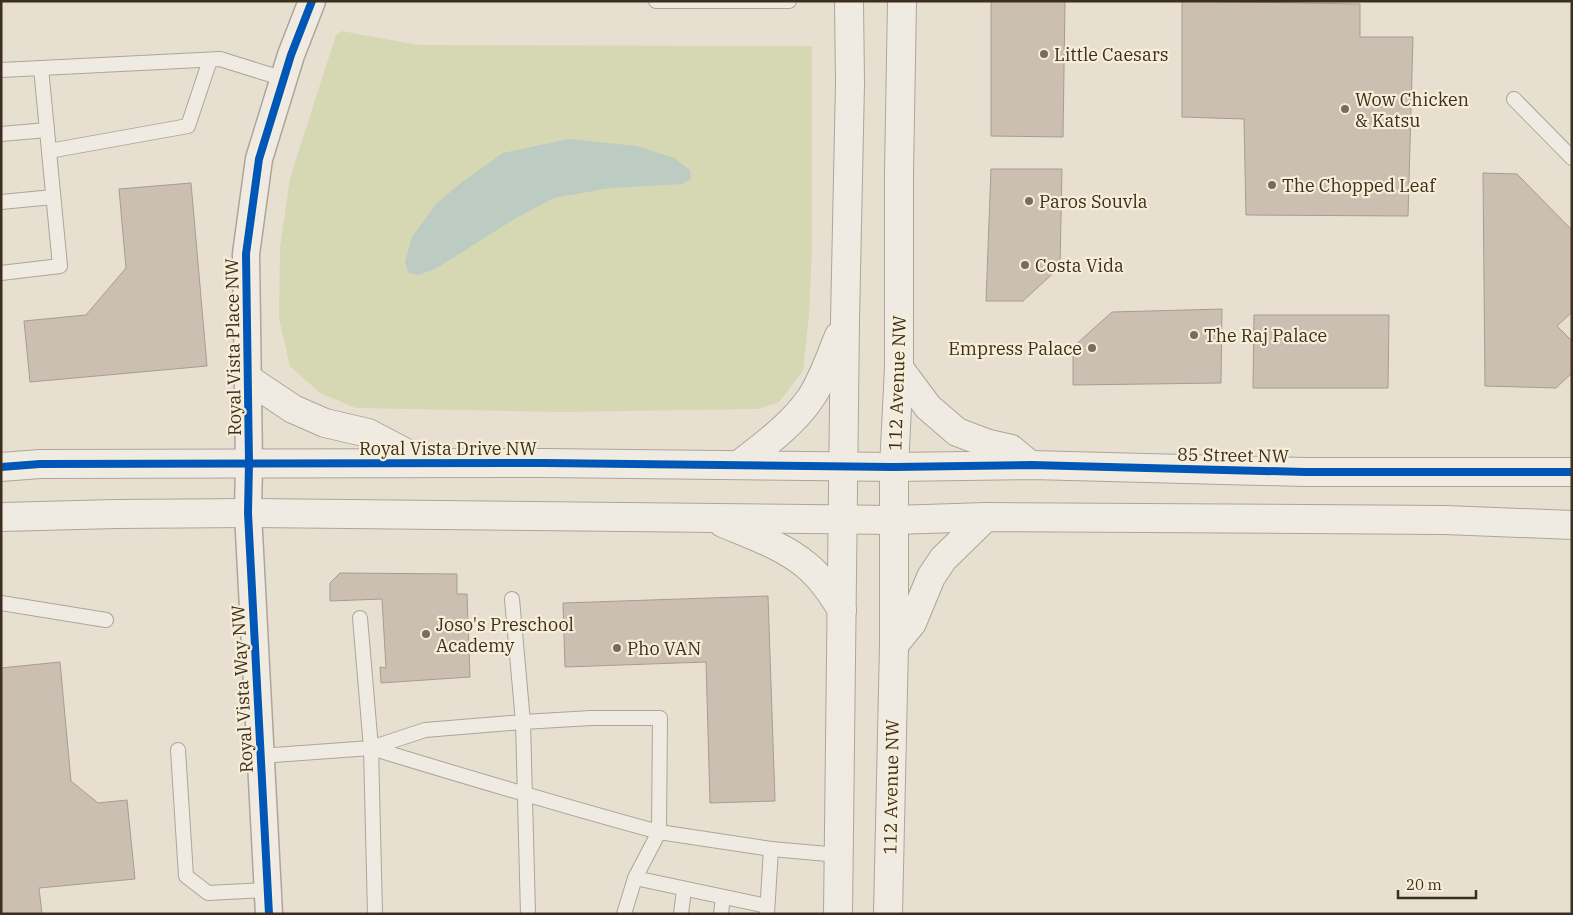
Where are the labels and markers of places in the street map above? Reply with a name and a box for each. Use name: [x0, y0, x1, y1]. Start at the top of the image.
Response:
place label: Little Caesars: [1054, 43, 1168, 66]
marker: Little Caesars: [1038, 48, 1050, 60]
place label: Wow Chicken & Katsu: [1355, 88, 1469, 132]
marker: Wow Chicken & Katsu: [1339, 103, 1351, 115]
place label: The Chopped Leaf: [1282, 174, 1437, 197]
marker: The Chopped Leaf: [1266, 179, 1278, 191]
place label: Paros Souvla: [1039, 190, 1148, 213]
marker: Paros Souvla: [1023, 195, 1035, 207]
place label: Costa Vida: [1035, 254, 1124, 277]
marker: Costa Vida: [1019, 259, 1031, 271]
place label: The Raj Palace: [1204, 324, 1327, 347]
marker: The Raj Palace: [1188, 329, 1200, 341]
place label: Empress Palace: [948, 337, 1082, 360]
marker: Empress Palace: [1086, 342, 1098, 354]
place label: Joso's Preschool Academy: [436, 613, 574, 657]
marker: Joso's Preschool Academy: [420, 628, 432, 640]
place label: Pho VAN: [627, 637, 701, 660]
marker: Pho VAN: [611, 642, 623, 654]

